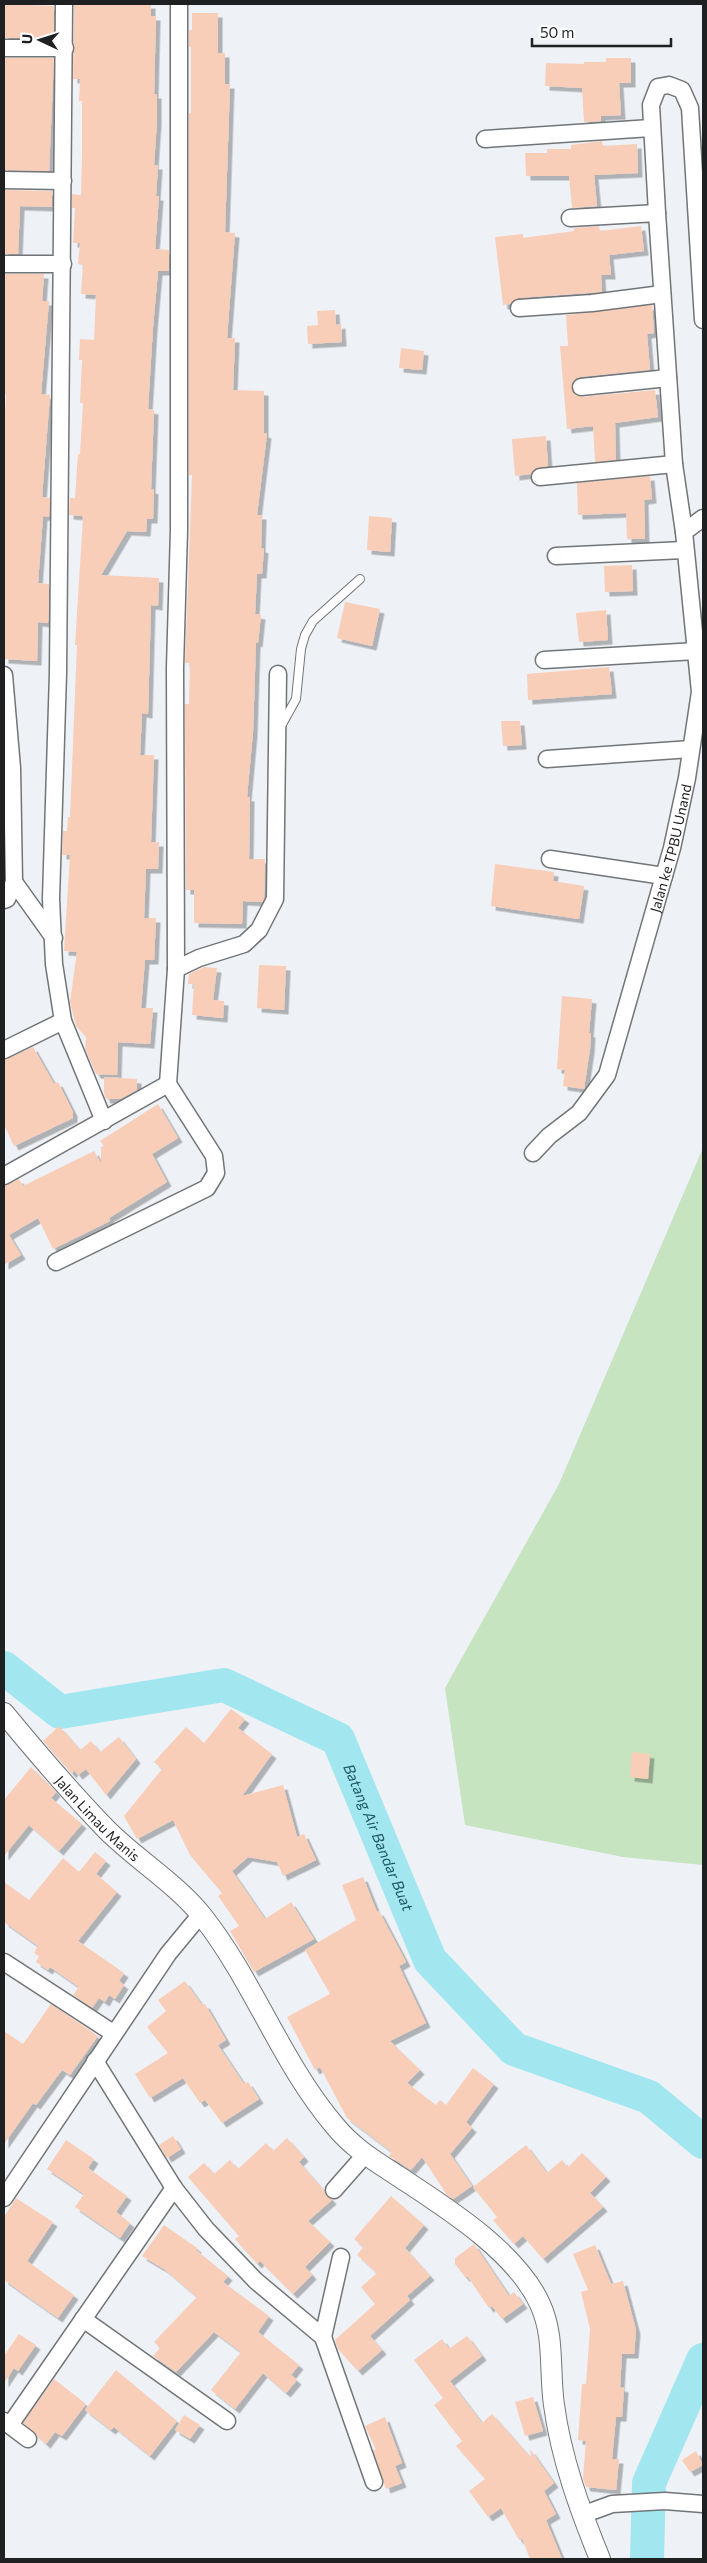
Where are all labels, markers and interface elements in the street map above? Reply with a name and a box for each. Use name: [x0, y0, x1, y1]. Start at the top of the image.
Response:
north arrow: [15, 15, 65, 65]
scale bar: [532, 15, 671, 47]
text: 50 m: [540, 23, 574, 41]
text: U: [18, 33, 35, 45]
street label: Jalan ke TPBU Unand: [646, 782, 694, 914]
water label: Batang Air Bandar Buat: [340, 1761, 418, 1914]
street label: Jalan Limau Manis: [52, 1772, 144, 1864]

